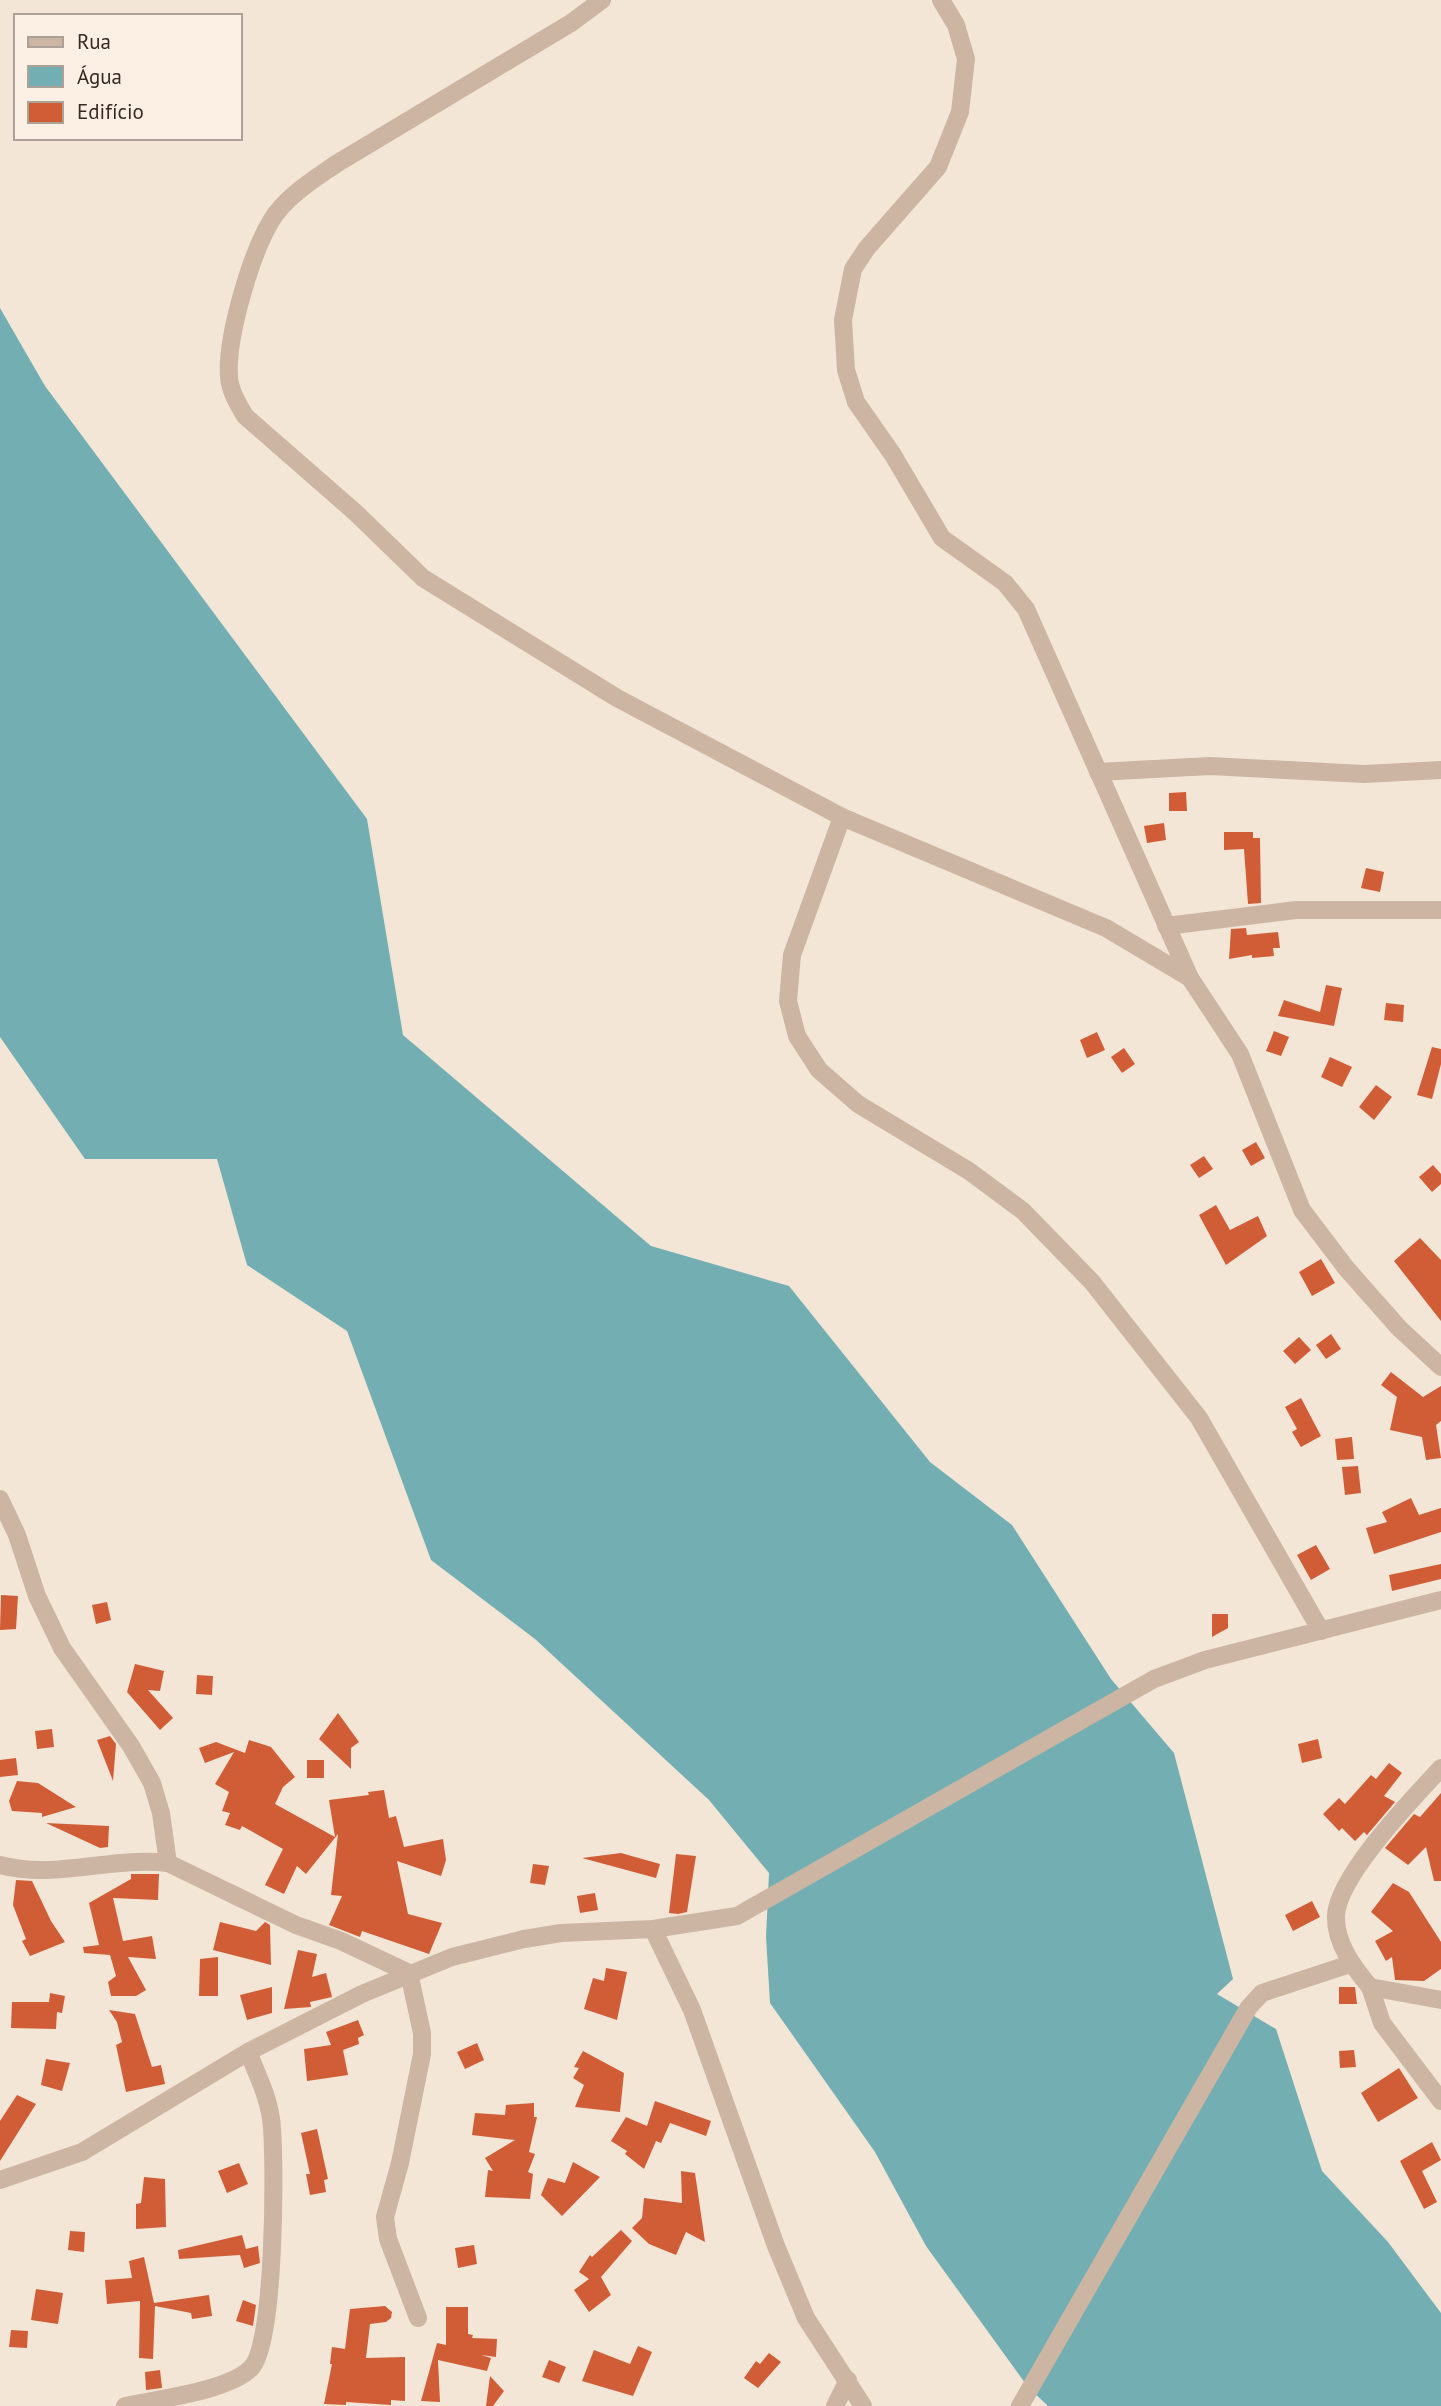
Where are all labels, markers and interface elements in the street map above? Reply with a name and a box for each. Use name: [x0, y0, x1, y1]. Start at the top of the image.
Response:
legend: [14, 14, 242, 140]
text: Rua: [77, 28, 111, 55]
text: Água: [77, 63, 122, 90]
text: Edifício: [77, 98, 144, 125]

